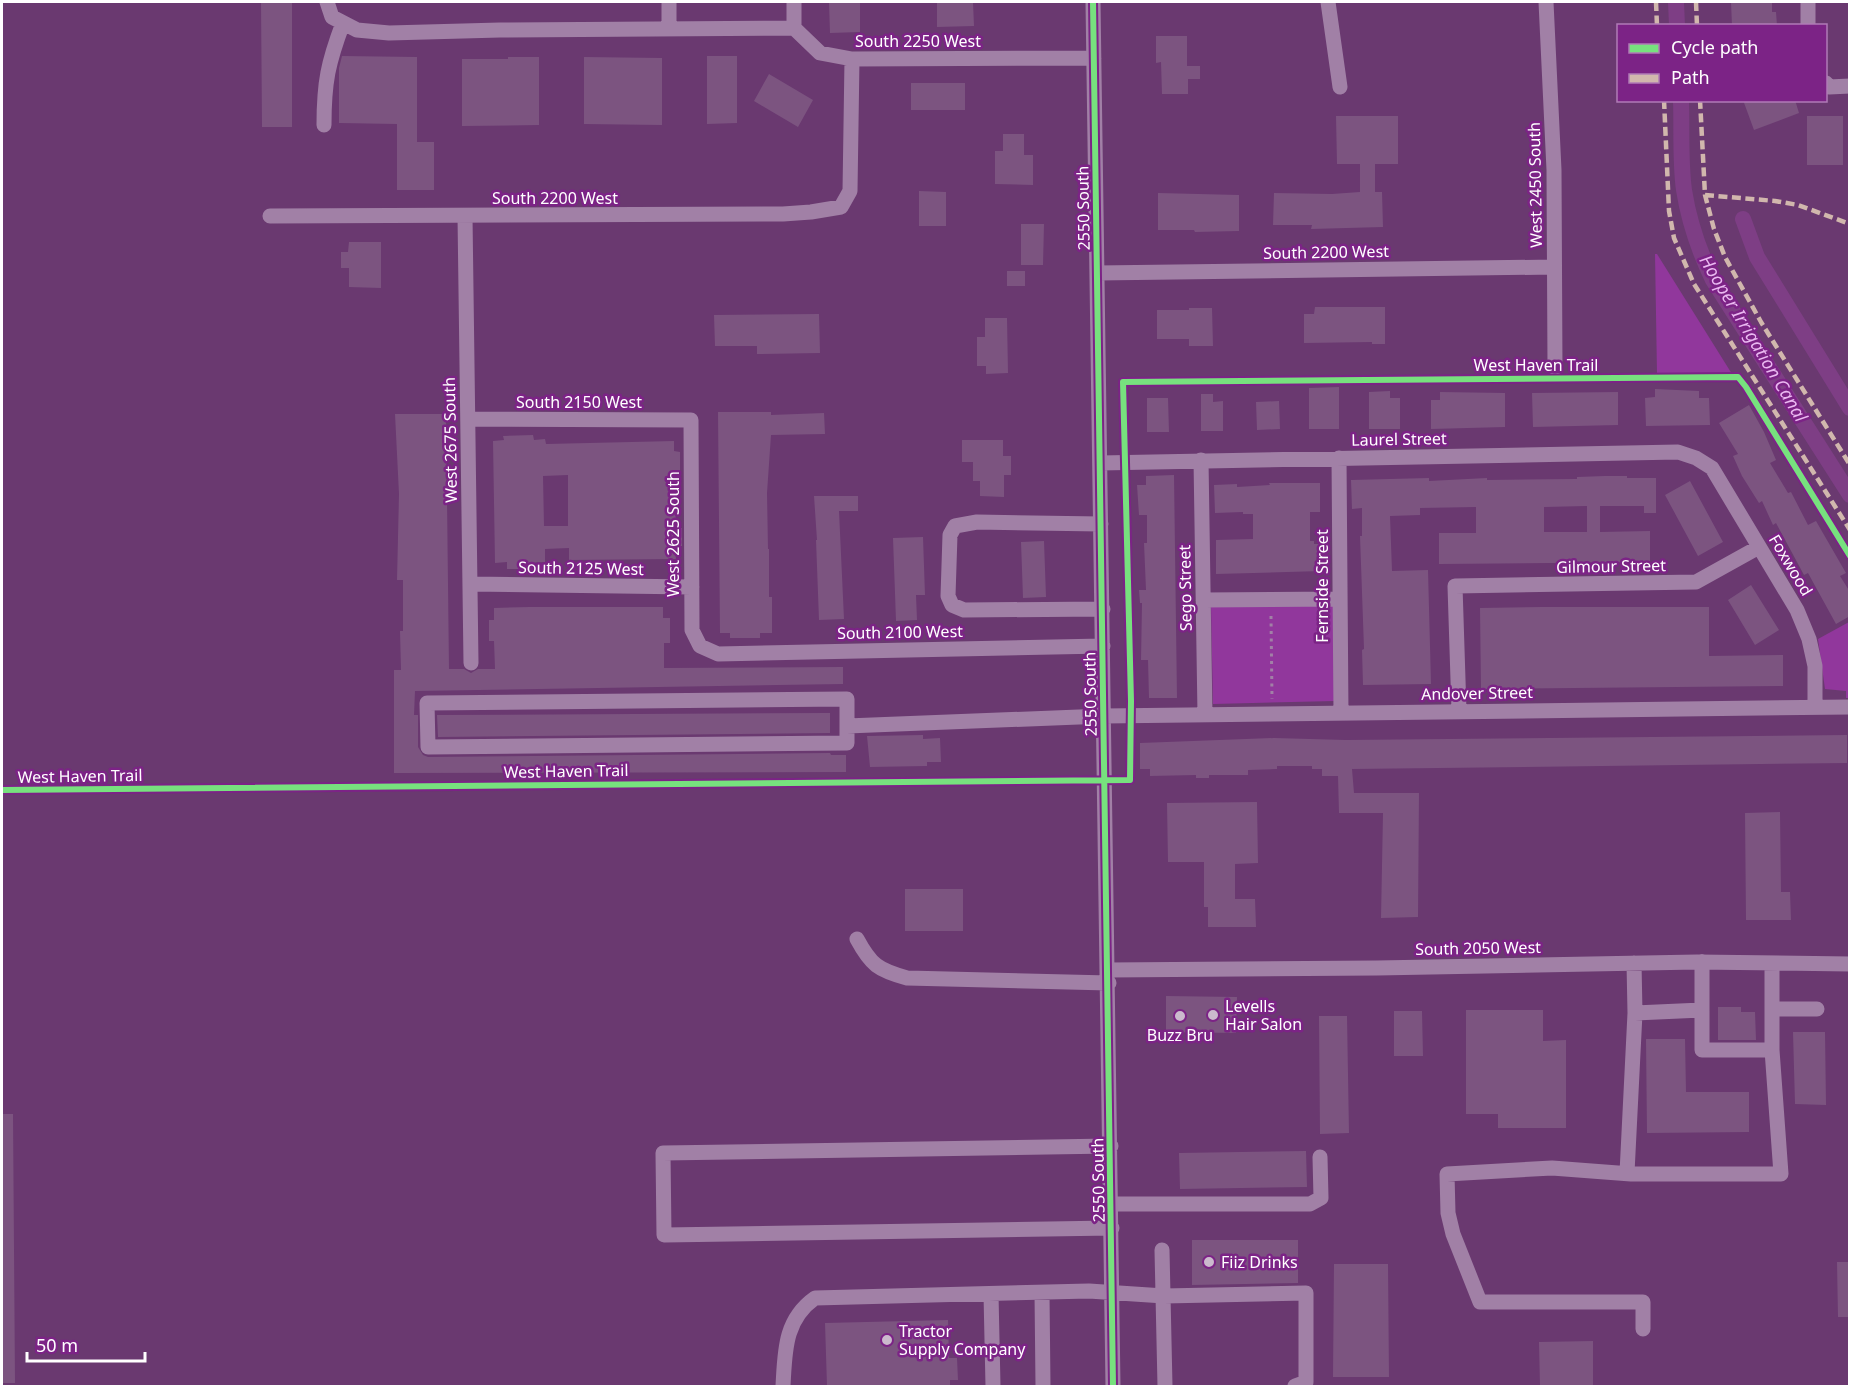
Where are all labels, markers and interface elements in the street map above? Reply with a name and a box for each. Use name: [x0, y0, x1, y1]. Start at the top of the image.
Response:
legend: [1617, 24, 1827, 102]
street label: South 2250 West: [855, 30, 981, 52]
text: Cycle path: [1671, 35, 1758, 59]
text: Path: [1671, 65, 1710, 89]
street label: West 2450 South: [1523, 122, 1547, 248]
street label: 2550 South: [1071, 165, 1095, 251]
street label: South 2200 West: [492, 187, 618, 209]
street label: South 2200 West: [1263, 240, 1389, 264]
water label: Hooper Irrigation Canal: [1694, 250, 1814, 426]
street label: West Haven Trail: [1474, 354, 1598, 376]
street label: West 2675 South: [438, 377, 462, 503]
street label: South 2150 West: [516, 391, 642, 413]
street label: Laurel Street: [1351, 427, 1447, 451]
street label: West 2625 South: [662, 471, 684, 597]
street label: Fernside Street: [1311, 529, 1333, 643]
street label: Foxwood: [1764, 530, 1818, 600]
street label: Sego Street: [1173, 545, 1197, 631]
street label: Gilmour Street: [1556, 554, 1666, 578]
street label: South 2125 West: [518, 556, 644, 580]
street label: South 2100 West: [837, 620, 963, 644]
street label: 2550 South: [1078, 651, 1102, 737]
street label: Andover Street: [1421, 681, 1533, 705]
street label: West Haven Trail: [503, 759, 629, 783]
street label: West Haven Trail: [17, 764, 143, 788]
street label: South 2050 West: [1415, 936, 1541, 960]
place label: Levells Hair Salon: [1225, 995, 1302, 1035]
marker: Levells Hair Salon: [1206, 1008, 1220, 1022]
marker: Buzz Bru: [1173, 1009, 1187, 1023]
place label: Buzz Bru: [1147, 1024, 1213, 1046]
street label: 2550 South: [1086, 1137, 1110, 1223]
place label: Fiiz Drinks: [1221, 1251, 1298, 1273]
marker: Fiiz Drinks: [1202, 1255, 1216, 1269]
place label: Tractor Supply Company: [899, 1320, 1026, 1360]
scale bar: [27, 1325, 146, 1363]
text: 50 m: [36, 1333, 78, 1357]
marker: Tractor Supply Company: [880, 1333, 894, 1347]

